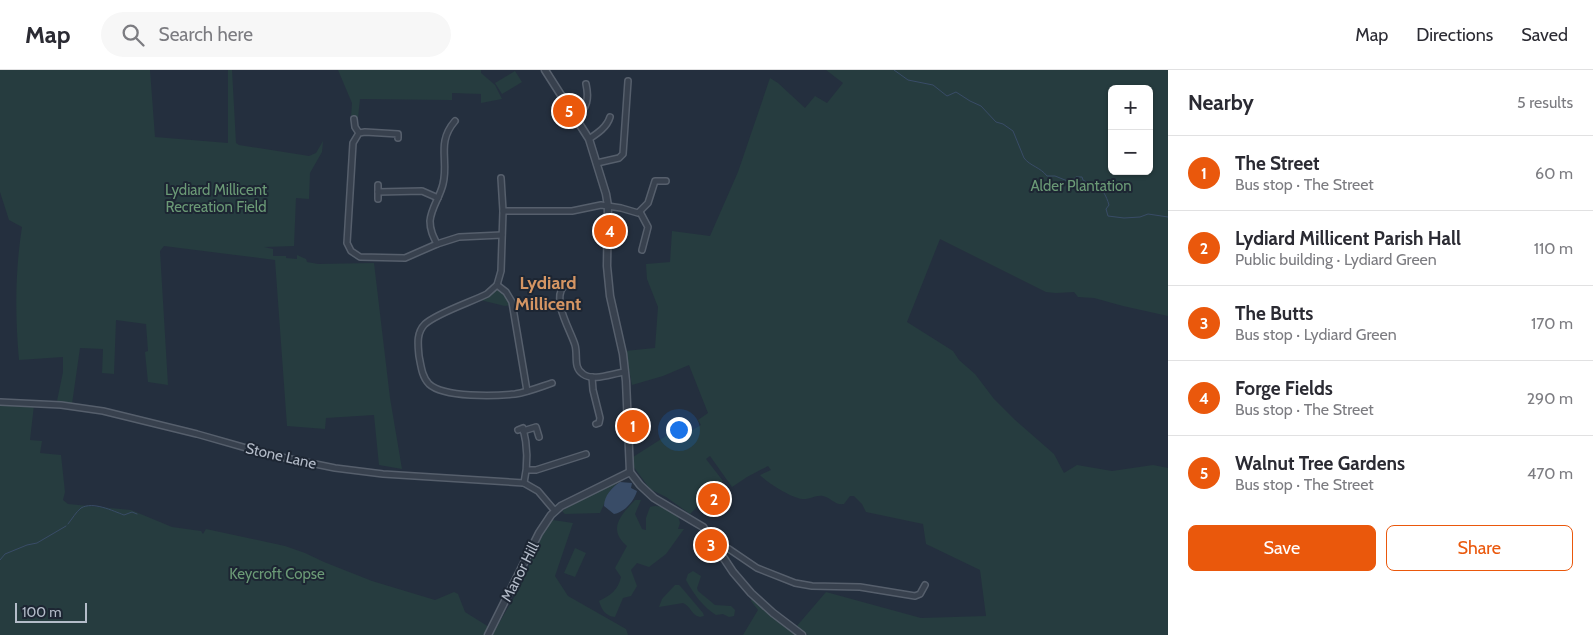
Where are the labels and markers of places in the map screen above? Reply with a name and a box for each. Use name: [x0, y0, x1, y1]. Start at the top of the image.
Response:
pin: 5: [553, 92, 585, 130]
pin: 4: [594, 212, 626, 250]
pin: 1: [617, 407, 649, 445]
pin: 2: [698, 480, 730, 518]
pin: 3: [695, 526, 727, 564]

